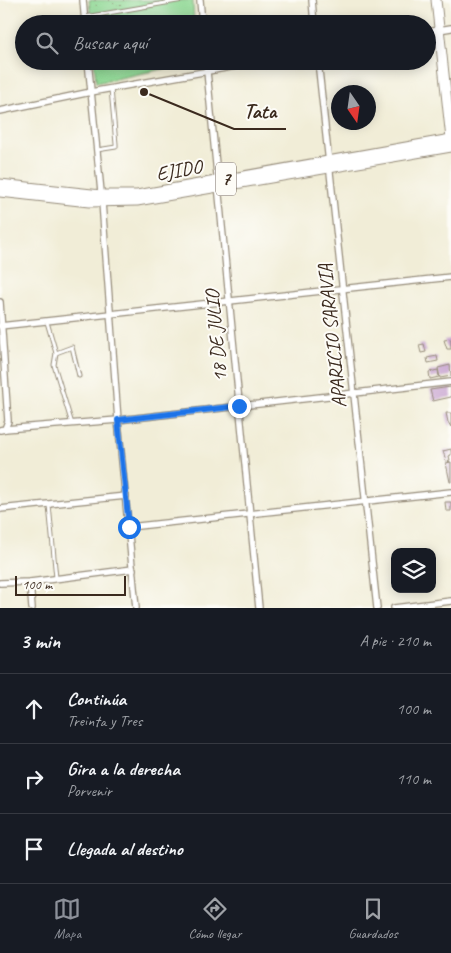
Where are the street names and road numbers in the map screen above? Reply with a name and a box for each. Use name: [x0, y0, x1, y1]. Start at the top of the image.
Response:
street label: EJIDO: [154, 153, 206, 186]
road number: 7: [216, 162, 236, 195]
street label: APARICIO SARAVIA: [312, 262, 352, 409]
street label: 18 DE JULIO: [199, 287, 232, 383]

